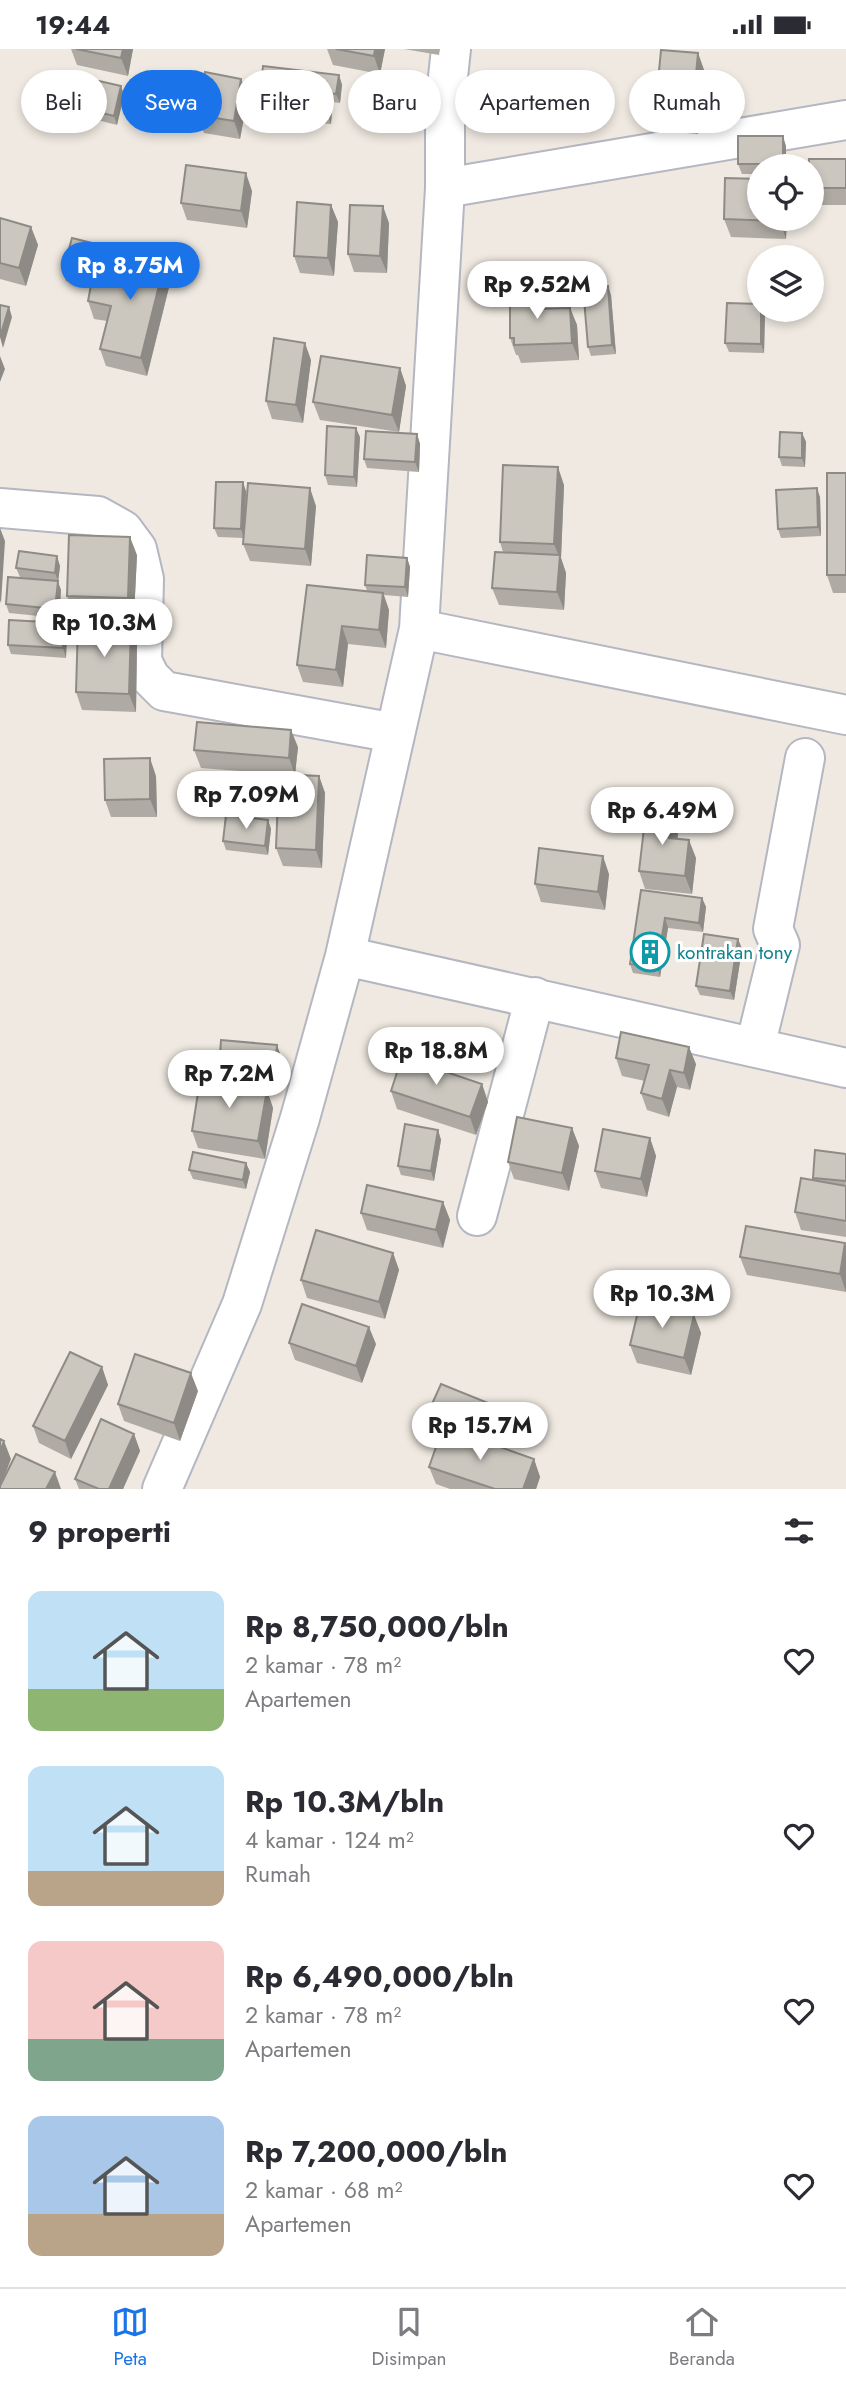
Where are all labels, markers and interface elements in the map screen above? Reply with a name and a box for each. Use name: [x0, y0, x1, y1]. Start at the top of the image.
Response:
text: 19:44: [35, 6, 110, 44]
chip: Beli: [21, 70, 107, 133]
chip: Sewa: [121, 70, 222, 133]
chip: Filter: [236, 70, 334, 133]
chip: Baru: [348, 70, 441, 133]
chip: Apartemen: [455, 70, 615, 133]
chip: Rumah: [629, 70, 745, 133]
map controls: [747, 154, 824, 322]
button: locate: [747, 154, 824, 231]
pin: Rp 8.75M: [58, 243, 202, 302]
button: layers: [747, 245, 824, 322]
text: Rp 8.75M: [77, 248, 183, 282]
pin: Rp 9.52M: [465, 261, 609, 321]
text: Rp 9.52M: [483, 267, 591, 301]
pin: Rp 10.3M: [32, 599, 176, 659]
text: Rp 10.3M: [51, 605, 157, 639]
pin: Rp 7.09M: [174, 771, 318, 831]
text: Rp 7.09M: [193, 777, 299, 811]
pin: Rp 6.49M: [590, 787, 734, 847]
text: Rp 6.49M: [607, 793, 717, 827]
building icon: kontrakan tony: [629, 931, 671, 973]
place label: kontrakan tony: [677, 939, 793, 966]
pin: Rp 18.8M: [364, 1027, 508, 1087]
text: Rp 18.8M: [384, 1033, 488, 1067]
pin: Rp 7.2M: [164, 1051, 294, 1110]
text: Rp 7.2M: [184, 1056, 274, 1090]
pin: Rp 10.3M: [590, 1271, 734, 1330]
text: Rp 10.3M: [609, 1276, 715, 1310]
pin: Rp 15.7M: [408, 1403, 552, 1462]
text: Rp 15.7M: [428, 1408, 532, 1442]
text: 9 properti: [28, 1510, 171, 1553]
icon: filters: [780, 1512, 818, 1550]
text: Rp 8,750,000/bln: [245, 1605, 509, 1648]
icon: home: [84, 1619, 168, 1703]
icon: heart: [780, 1642, 818, 1680]
text: 2 kamar · 78 m²: [245, 1648, 401, 1682]
text: Apartemen: [245, 1682, 351, 1716]
text: Rp 10.3M/bln: [245, 1780, 444, 1823]
icon: home: [84, 1794, 168, 1878]
icon: heart: [780, 1817, 818, 1855]
text: 4 kamar · 124 m²: [245, 1823, 414, 1857]
text: Rumah: [245, 1857, 311, 1891]
text: Rp 6,490,000/bln: [245, 1955, 514, 1998]
icon: home: [84, 1969, 168, 2053]
icon: heart: [780, 1992, 818, 2030]
text: 2 kamar · 78 m²: [245, 1998, 401, 2032]
text: Apartemen: [245, 2032, 351, 2066]
text: Rp 7,200,000/bln: [245, 2130, 508, 2173]
icon: home: [84, 2144, 168, 2228]
icon: heart: [780, 2167, 818, 2205]
text: 2 kamar · 68 m²: [245, 2173, 402, 2207]
text: Apartemen: [245, 2207, 351, 2241]
tab: Peta: [111, 2303, 149, 2372]
tab: Disimpan: [371, 2303, 447, 2372]
tab: Beranda: [669, 2303, 735, 2372]

